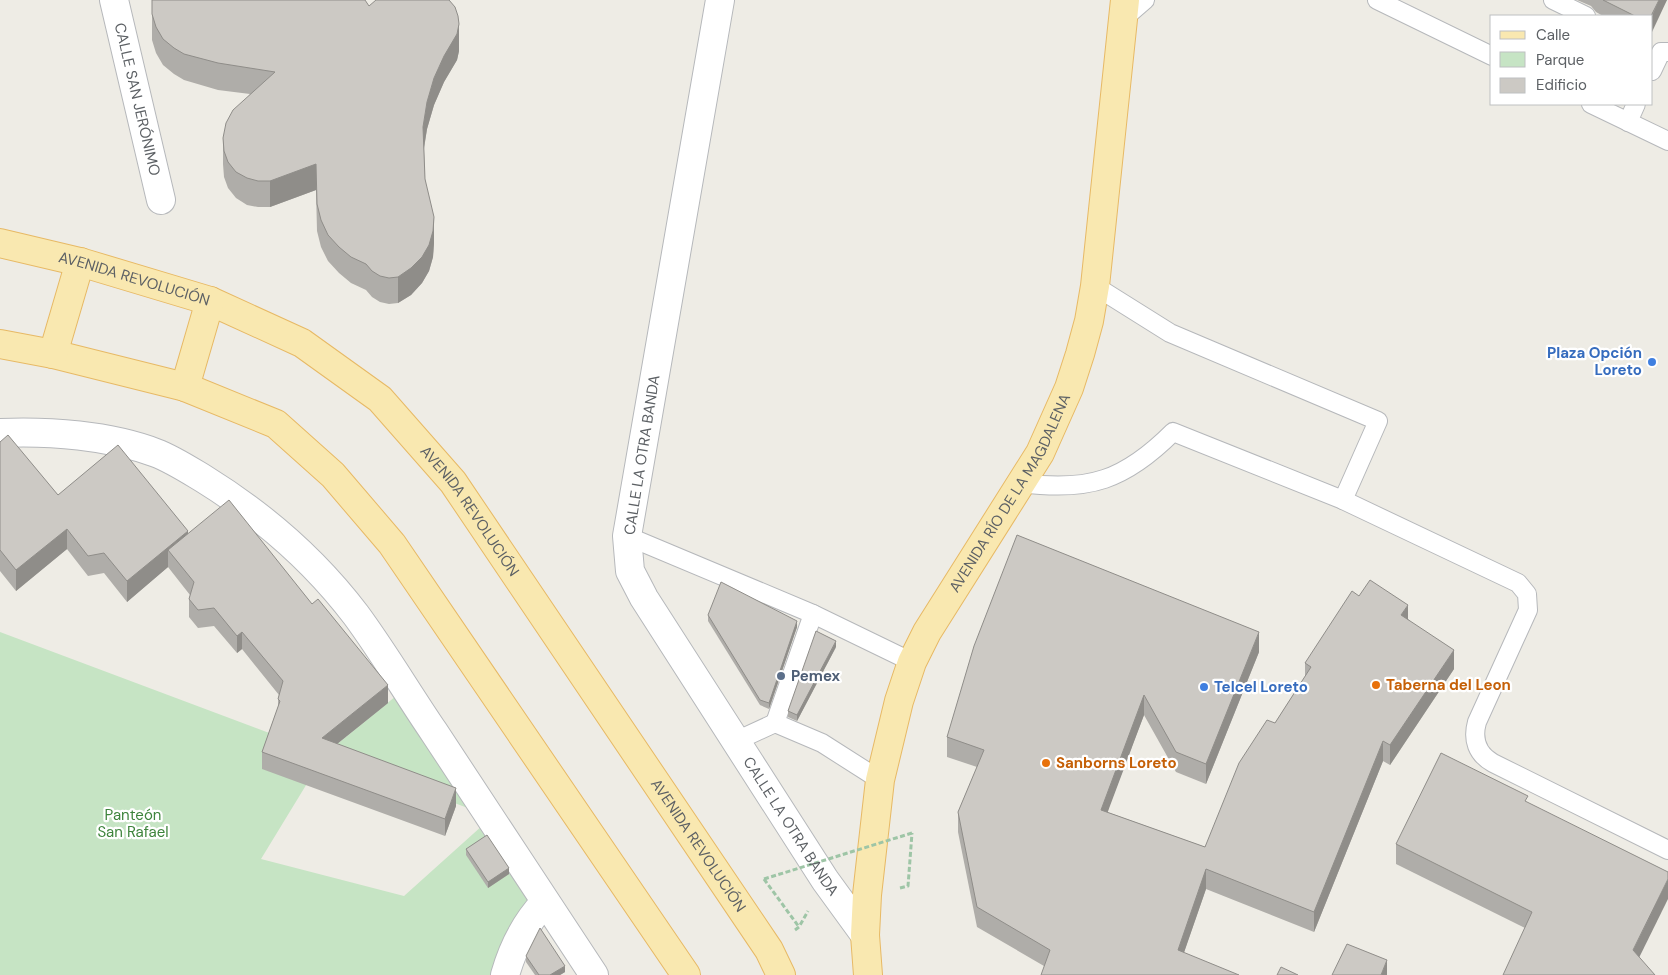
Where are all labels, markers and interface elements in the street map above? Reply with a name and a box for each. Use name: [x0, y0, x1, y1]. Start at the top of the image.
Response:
legend: [1490, 15, 1653, 105]
street label: CALLE SAN JERÓNIMO: [110, 21, 165, 178]
text: Calle: [1536, 25, 1570, 45]
text: Parque: [1536, 50, 1584, 70]
text: Edificio: [1536, 75, 1587, 95]
street label: AVENIDA REVOLUCIÓN: [57, 247, 212, 310]
place label: Plaza Opción Loreto: [1547, 343, 1642, 380]
marker: Plaza Opción Loreto: [1646, 356, 1658, 368]
street label: CALLE LA OTRA BANDA: [619, 374, 665, 536]
street label: AVENIDA RÍO DE LA MAGDALENA: [945, 390, 1075, 596]
street label: AVENIDA REVOLUCIÓN: [416, 442, 524, 580]
place label: Pemex: [791, 666, 840, 686]
marker: Pemex: [775, 670, 787, 682]
place label: Taberna del Leon: [1386, 675, 1511, 695]
place label: Telcel Loreto: [1214, 677, 1308, 697]
marker: Taberna del Leon: [1370, 679, 1382, 691]
marker: Telcel Loreto: [1198, 681, 1210, 693]
street label: CALLE LA OTRA BANDA: [739, 753, 843, 900]
place label: Sanborns Loreto: [1056, 753, 1177, 773]
marker: Sanborns Loreto: [1040, 757, 1052, 769]
street label: AVENIDA REVOLUCIÓN: [646, 775, 750, 916]
park label: Panteón San Rafael: [97, 805, 169, 842]

